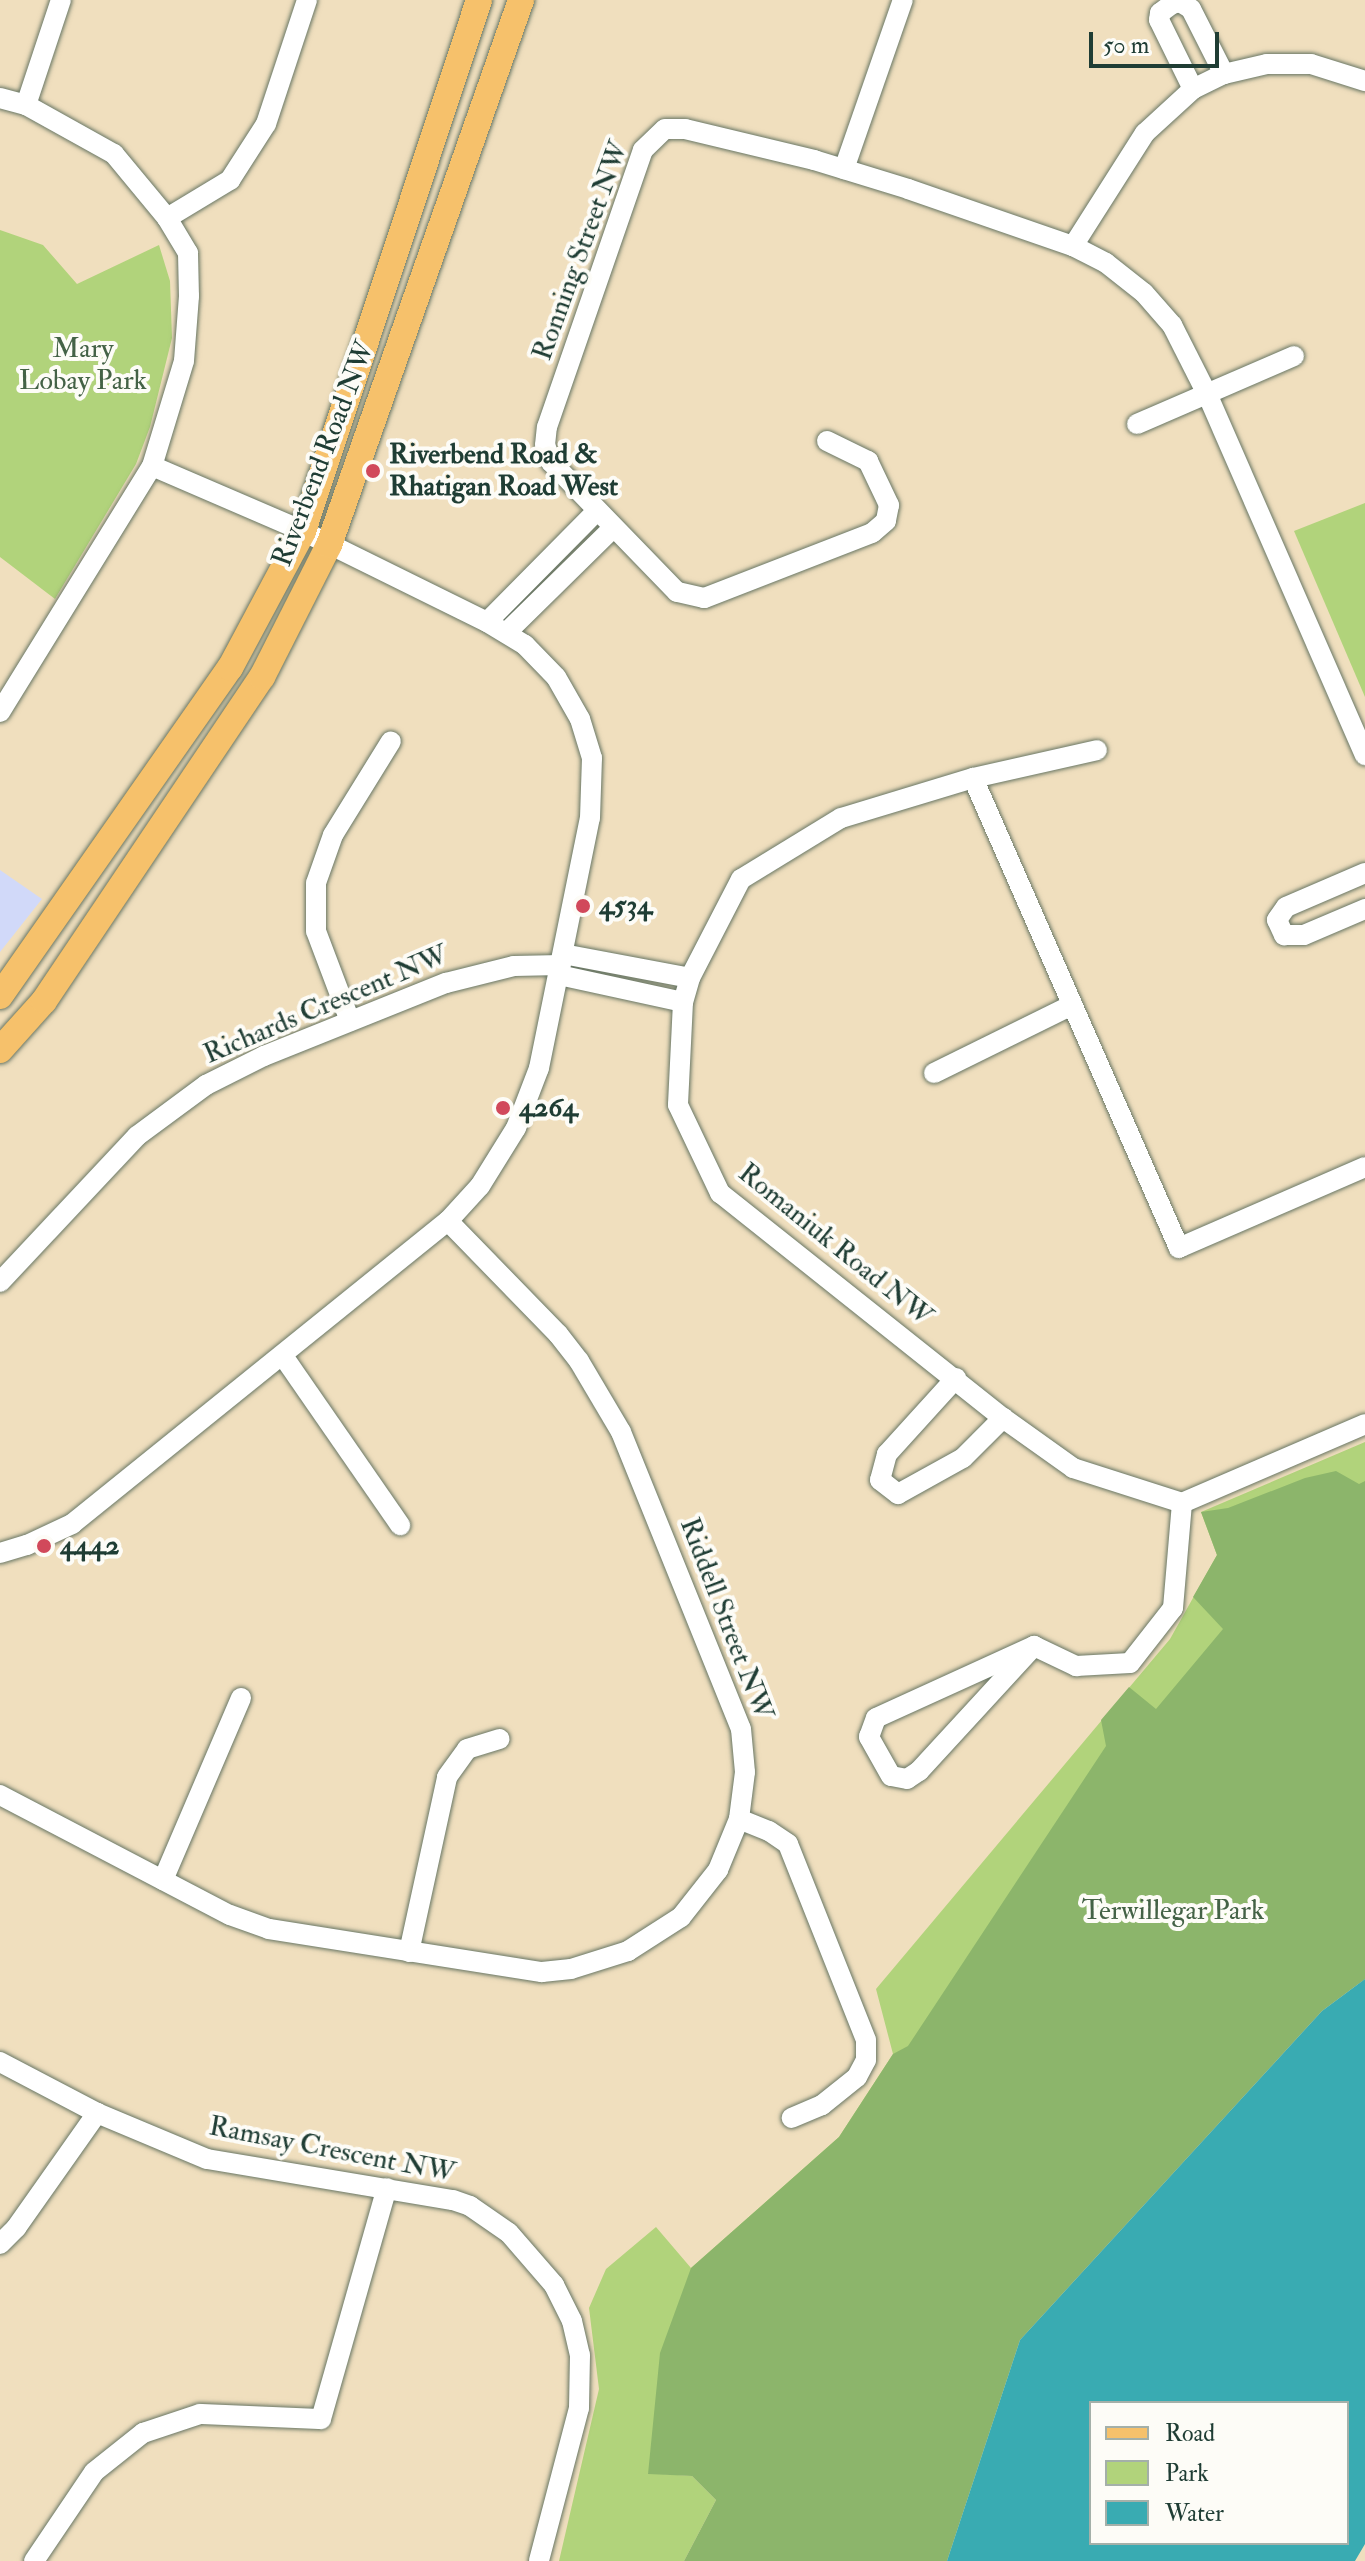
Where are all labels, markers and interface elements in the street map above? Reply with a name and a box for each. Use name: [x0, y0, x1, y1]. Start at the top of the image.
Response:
scale bar: [1093, 16, 1223, 66]
text: 50 m: [1103, 30, 1149, 61]
street label: Ronning Street NW: [526, 137, 636, 365]
park label: Mary Lobay Park: [19, 332, 147, 398]
street label: Riverbend Road NW: [266, 337, 382, 571]
place label: Riverbend Road & Rhatigan Road West: [389, 438, 618, 504]
marker: Riverbend Road & Rhatigan Road West: [364, 462, 382, 480]
place label: 4534: [599, 889, 652, 923]
marker: 4534: [574, 897, 592, 915]
street label: Richards Crescent NW: [199, 938, 453, 1072]
place label: 4264: [519, 1091, 577, 1125]
marker: 4264: [494, 1099, 512, 1117]
street label: Romaniuk Road NW: [731, 1156, 939, 1334]
street label: Riddell Street NW: [672, 1513, 780, 1725]
place label: 4442: [60, 1529, 119, 1563]
marker: 4442: [35, 1537, 53, 1555]
park label: Terwillegar Park: [1082, 1894, 1264, 1928]
street label: Ramsay Crescent NW: [206, 2110, 458, 2190]
legend: [1089, 2401, 1349, 2545]
text: Road: [1165, 2418, 1215, 2449]
text: Park: [1165, 2458, 1209, 2489]
text: Water: [1165, 2498, 1224, 2529]

